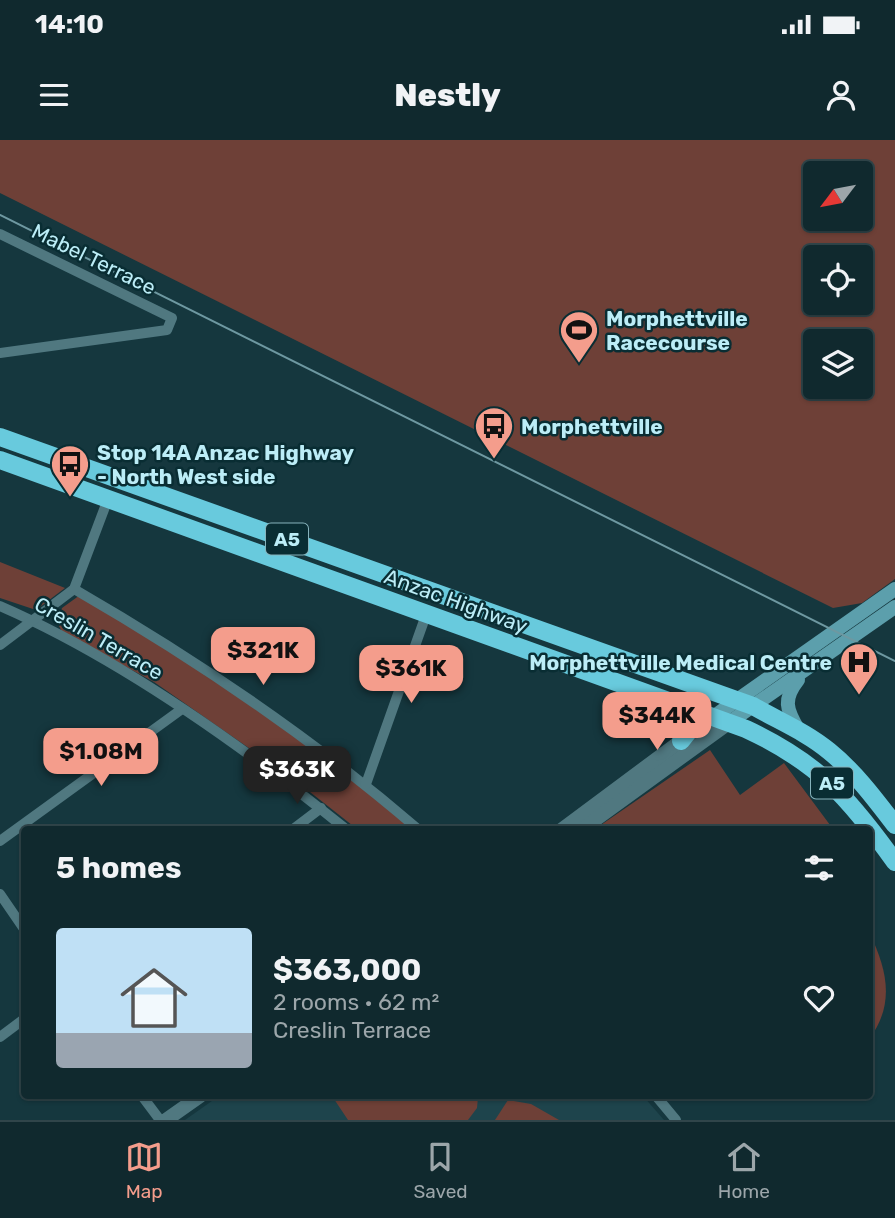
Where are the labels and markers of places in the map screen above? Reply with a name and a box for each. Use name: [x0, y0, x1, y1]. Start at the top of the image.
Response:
place label: Morphettville Racecourse: [606, 306, 748, 355]
sports icon: Morphettville Racecourse: [558, 309, 600, 364]
bus stop icon: Morphettville: [473, 405, 515, 460]
place label: Morphettville: [521, 414, 663, 439]
place label: Stop 14A Anzac Highway - North West side: [97, 440, 355, 489]
bus stop icon: Stop 14A Anzac Highway - North West side: [49, 443, 91, 498]
pin: $321K: [214, 628, 312, 687]
hospital icon: Morphettville Medical Centre: [838, 641, 880, 696]
pin: $361K: [362, 645, 460, 705]
place label: Morphettville Medical Centre: [529, 650, 832, 675]
pin: $344K: [608, 692, 706, 752]
pin: $1.08M: [44, 728, 158, 788]
pin: $363K: [248, 746, 346, 806]

